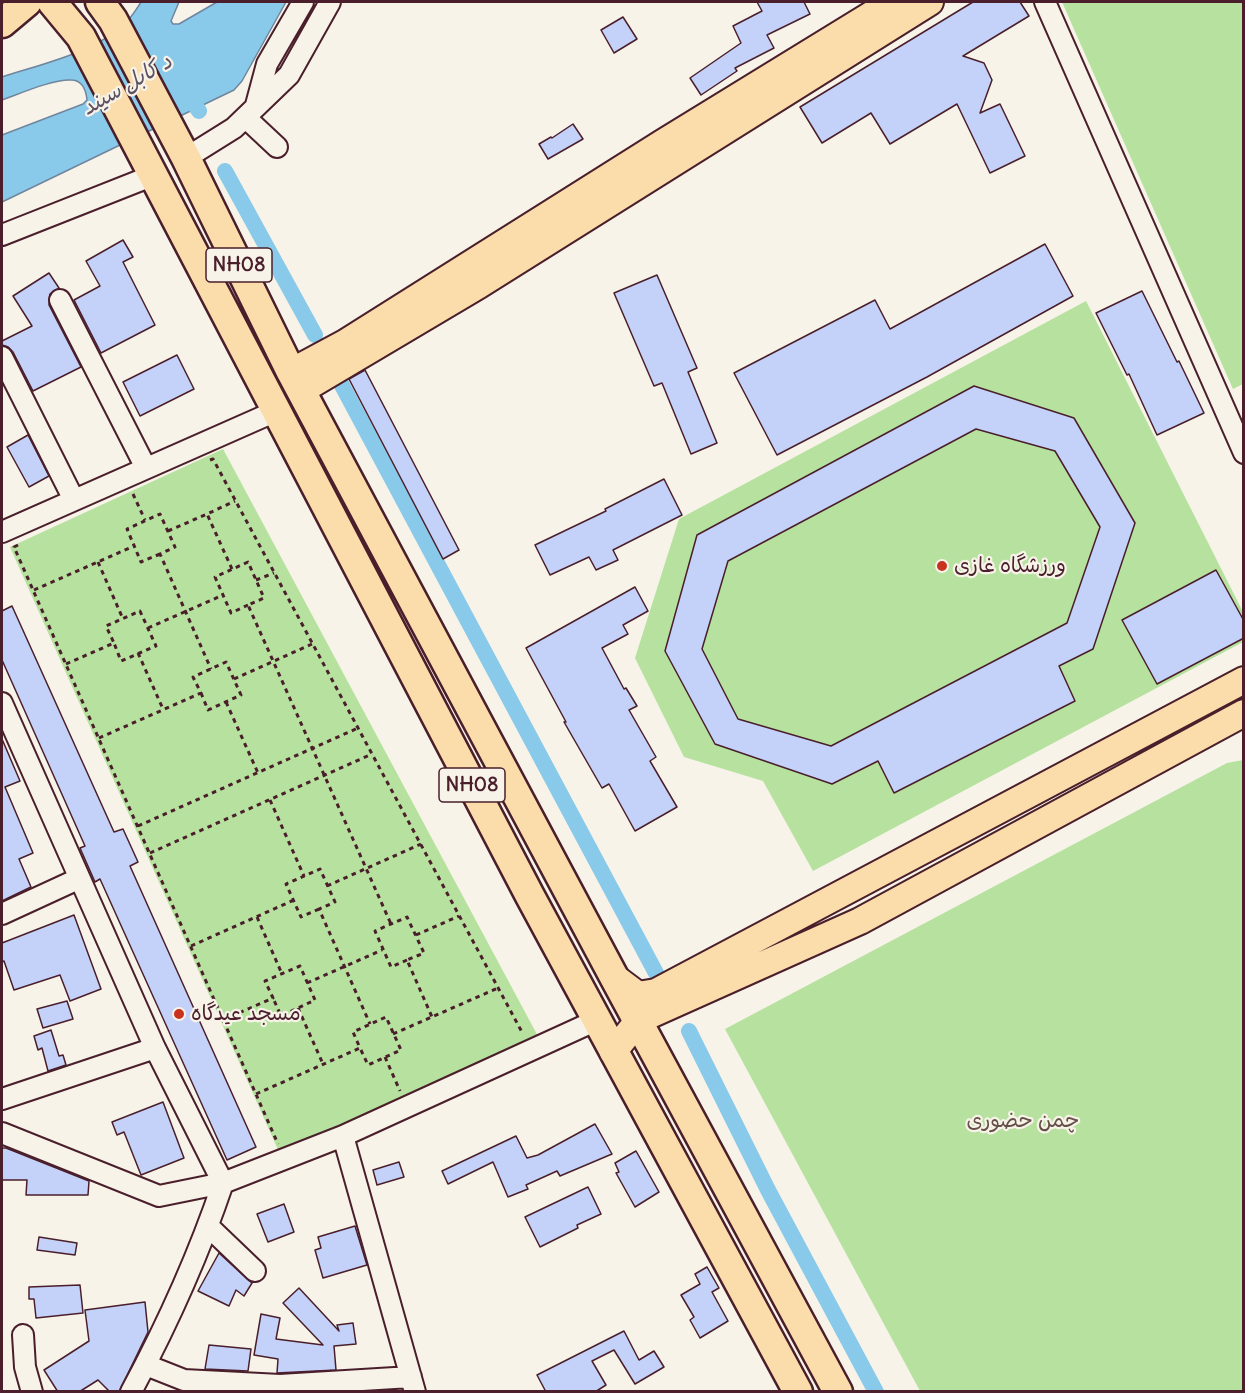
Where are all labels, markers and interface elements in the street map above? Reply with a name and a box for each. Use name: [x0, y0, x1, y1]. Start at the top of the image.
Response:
water label: د کابل سيند: [77, 48, 177, 122]
road number: NH08: [206, 248, 272, 282]
place label: ورزشگاه غازی: [954, 553, 1066, 579]
marker: ورزشگاه غازی: [935, 559, 949, 573]
road number: NH08: [439, 768, 505, 802]
place label: مسجد عیدگاه: [191, 1001, 301, 1027]
marker: مسجد عیدگاه: [172, 1007, 186, 1021]
park label: چمن حضوری: [967, 1108, 1079, 1134]

